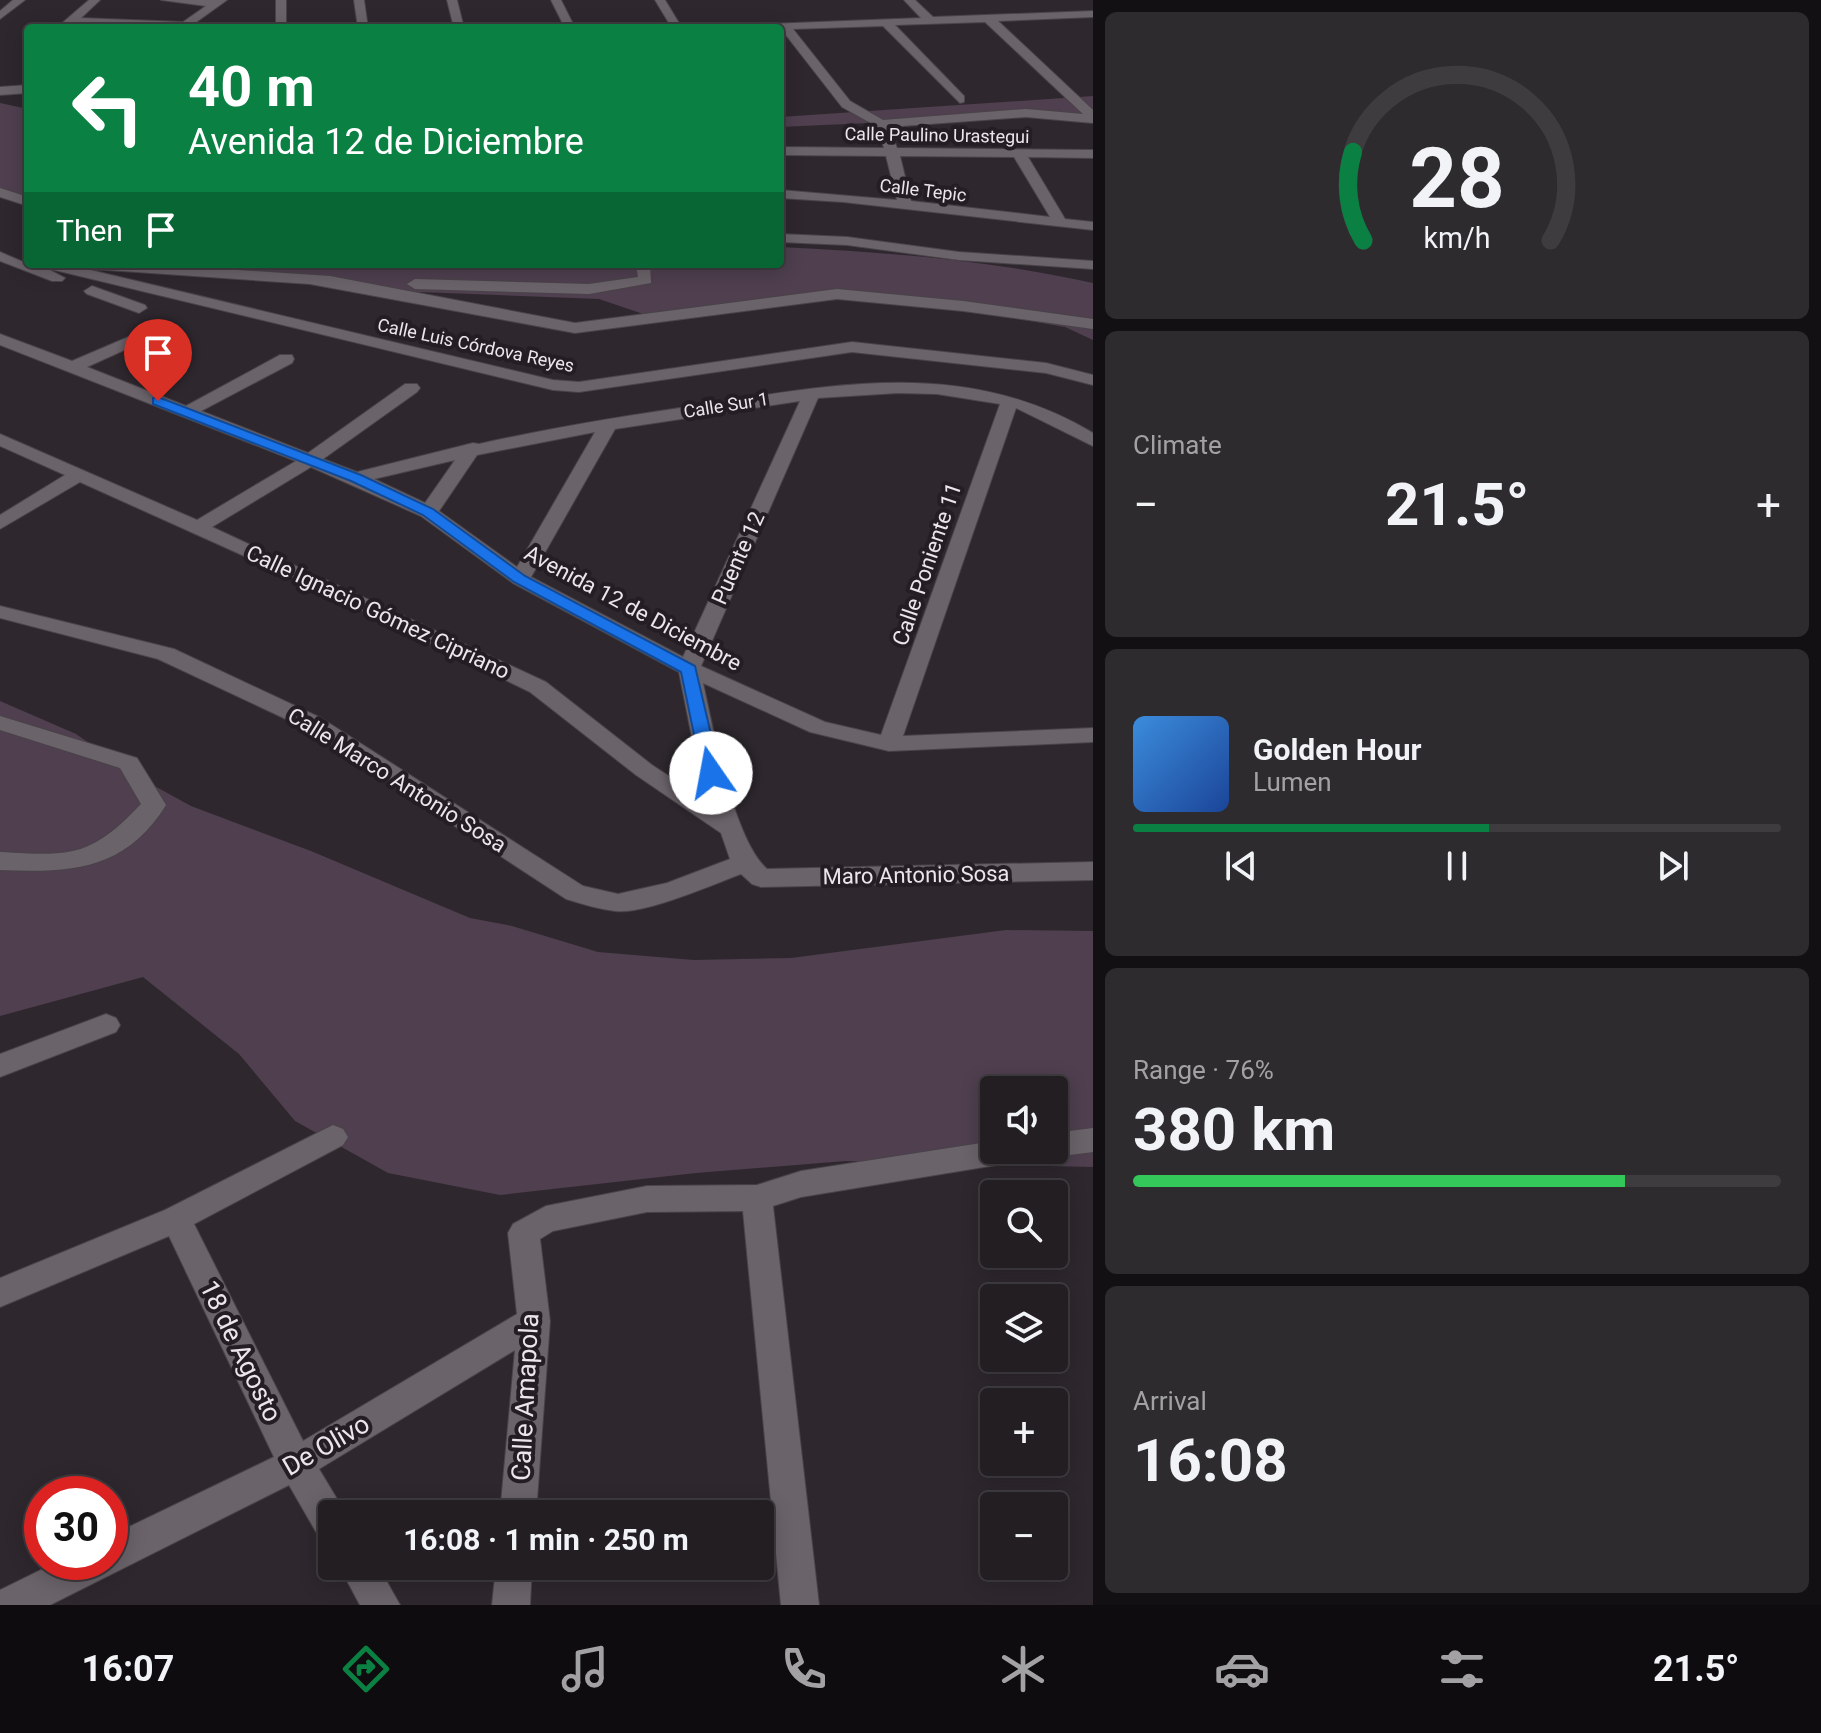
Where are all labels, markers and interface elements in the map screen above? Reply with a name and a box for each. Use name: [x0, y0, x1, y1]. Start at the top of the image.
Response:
text: 40 m: [188, 54, 315, 120]
icon: left: [56, 56, 160, 160]
text: Avenida 12 de Diciembre: [188, 121, 584, 163]
street label: Calle Paulino Urastegui: [844, 123, 1030, 147]
text: 28: [1409, 130, 1505, 227]
street label: Calle Tepic: [878, 174, 968, 206]
icon: arrive: [139, 208, 183, 252]
text: Then: [56, 213, 123, 248]
text: km/h: [1423, 221, 1491, 255]
street label: Calle Luis Córdova Reyes: [376, 314, 576, 376]
pin: [124, 319, 192, 401]
icon: arrive: [136, 331, 180, 375]
street label: Calle Sur 1: [682, 388, 770, 422]
text: Climate: [1133, 430, 1222, 460]
text: 21.5°: [1385, 469, 1529, 540]
street label: Calle Poniente 11: [887, 479, 967, 649]
text: −: [1133, 479, 1158, 531]
text: +: [1756, 479, 1781, 531]
street label: Puente 12: [706, 508, 770, 608]
street label: Calle Ignacio Gómez Cipriano: [242, 540, 514, 684]
street label: Avenida 12 de Diciembre: [520, 540, 746, 676]
street label: Calle Marco Antonio Sosa: [283, 702, 511, 858]
position arrow: [669, 731, 753, 815]
text: Golden Hour: [1253, 732, 1422, 767]
text: Lumen: [1253, 767, 1332, 797]
icon: previous: [1219, 844, 1263, 888]
icon: pause: [1435, 844, 1479, 888]
icon: next: [1651, 844, 1695, 888]
street label: Maro Antonio Sosa: [822, 861, 1010, 889]
text: Range · 76%: [1133, 1055, 1274, 1085]
map controls: [980, 1076, 1068, 1580]
button: sound: [980, 1076, 1068, 1164]
text: 380 km: [1133, 1094, 1335, 1165]
button: search: [980, 1180, 1068, 1268]
street label: 18 de Agosto: [194, 1275, 288, 1427]
button: layers: [980, 1284, 1068, 1372]
street label: Calle Amapola: [506, 1312, 544, 1482]
text: Arrival: [1133, 1386, 1207, 1416]
button: +: [980, 1388, 1068, 1476]
street label: De Olivo: [277, 1408, 375, 1482]
text: 16:08: [1133, 1425, 1288, 1496]
speed limit sign: 30: [24, 1476, 128, 1580]
button: −: [980, 1492, 1068, 1580]
text: 16:08 · 1 min · 250 m: [403, 1522, 689, 1557]
icon: directions: [338, 1641, 394, 1697]
icon: music: [557, 1641, 613, 1697]
icon: phone: [776, 1641, 832, 1697]
icon: climate: [995, 1641, 1051, 1697]
icon: car: [1214, 1641, 1270, 1697]
icon: filters: [1434, 1641, 1490, 1697]
text: 16:07: [82, 1648, 174, 1690]
text: 21.5°: [1653, 1648, 1739, 1690]

